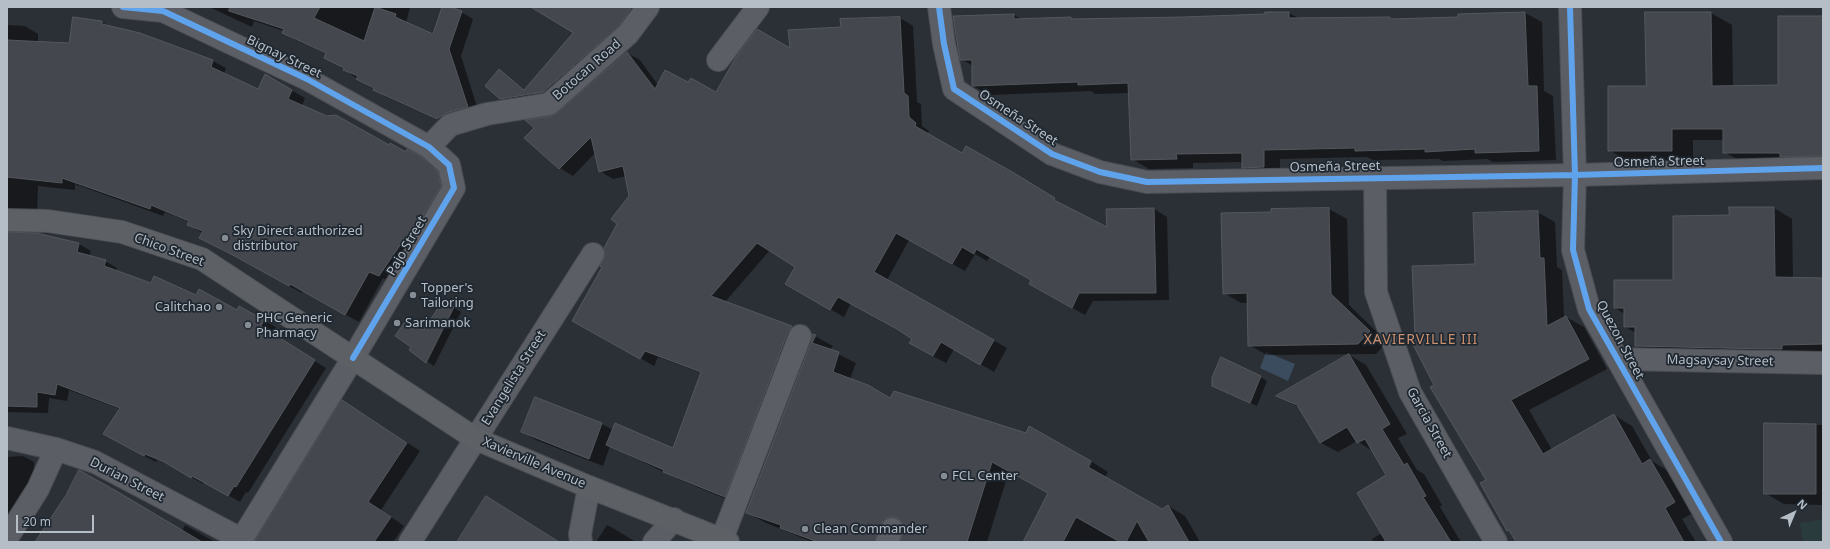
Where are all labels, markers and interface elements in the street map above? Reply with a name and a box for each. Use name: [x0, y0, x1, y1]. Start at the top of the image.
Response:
street label: Bignay Street: [244, 32, 324, 82]
street label: Botocan Road: [550, 36, 624, 104]
street label: Osmeña Street: [976, 87, 1060, 149]
street label: Osmeña Street: [1613, 153, 1705, 171]
street label: Osmeña Street: [1289, 158, 1381, 176]
street label: Pajo Street: [384, 213, 430, 279]
place label: Sky Direct authorized distributor: [233, 223, 363, 254]
street label: Chico Street: [132, 230, 206, 270]
marker: Sky Direct authorized distributor: [220, 233, 230, 243]
place label: Topper's Tailoring: [421, 280, 474, 311]
marker: Topper's Tailoring: [408, 290, 418, 300]
street label: Quezon Street: [1593, 298, 1647, 382]
place label: Calitchao: [155, 299, 211, 315]
marker: Calitchao: [214, 302, 224, 312]
place label: PHC Generic Pharmacy: [256, 310, 332, 341]
place label: Sarimanok: [405, 315, 470, 331]
marker: Sarimanok: [392, 318, 402, 328]
marker: PHC Generic Pharmacy: [243, 320, 253, 330]
street label: Evangelista Street: [478, 328, 550, 428]
district label: XAVIERVILLE III: [1364, 332, 1478, 348]
street label: Magsaysay Street: [1666, 352, 1774, 370]
street label: Garcia Street: [1403, 385, 1455, 461]
street label: Xavierville Avenue: [480, 434, 588, 492]
street label: Durian Street: [87, 455, 167, 505]
place label: FCL Center: [952, 468, 1018, 484]
marker: FCL Center: [939, 471, 949, 481]
north arrow: [1774, 493, 1814, 533]
text: N: [1794, 495, 1811, 513]
scale bar: [18, 507, 96, 533]
text: 20 m: [23, 513, 51, 530]
place label: Clean Commander: [813, 521, 927, 537]
marker: Clean Commander: [800, 524, 810, 534]

